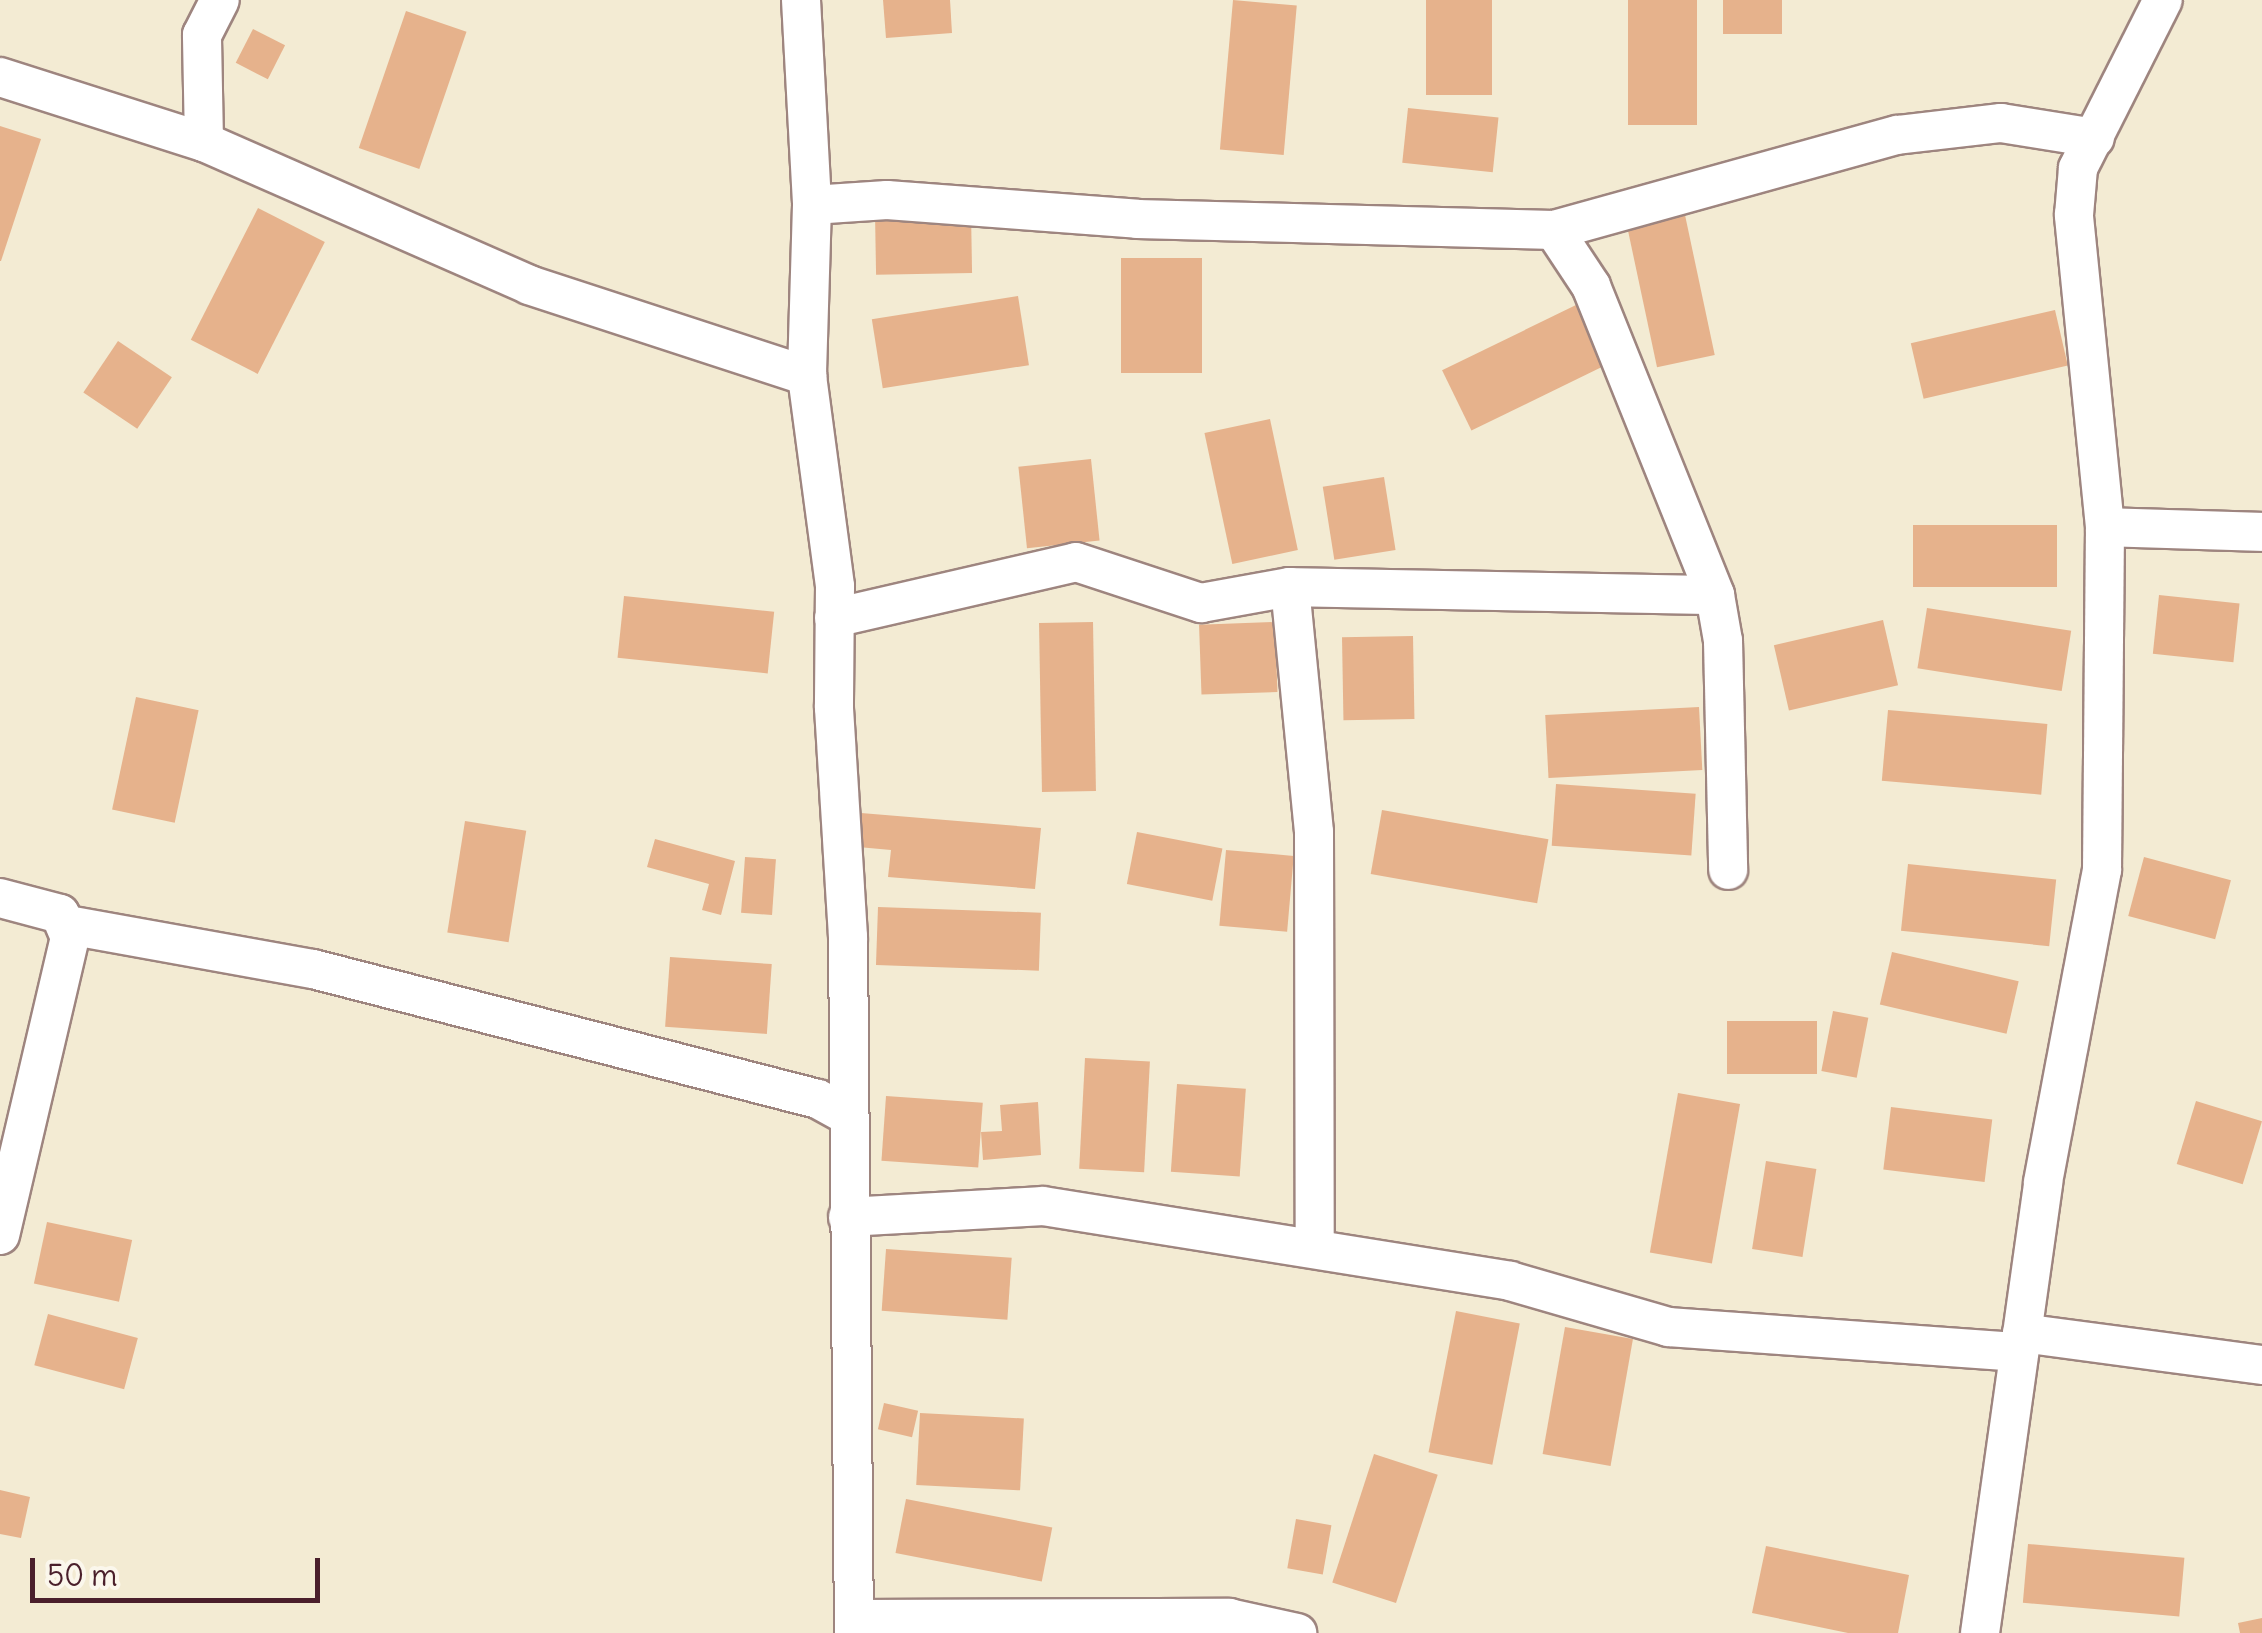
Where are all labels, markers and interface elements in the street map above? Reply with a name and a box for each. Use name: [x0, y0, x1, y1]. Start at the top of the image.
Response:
scale bar: [35, 1538, 325, 1600]
text: 50 m: [47, 1556, 117, 1594]

